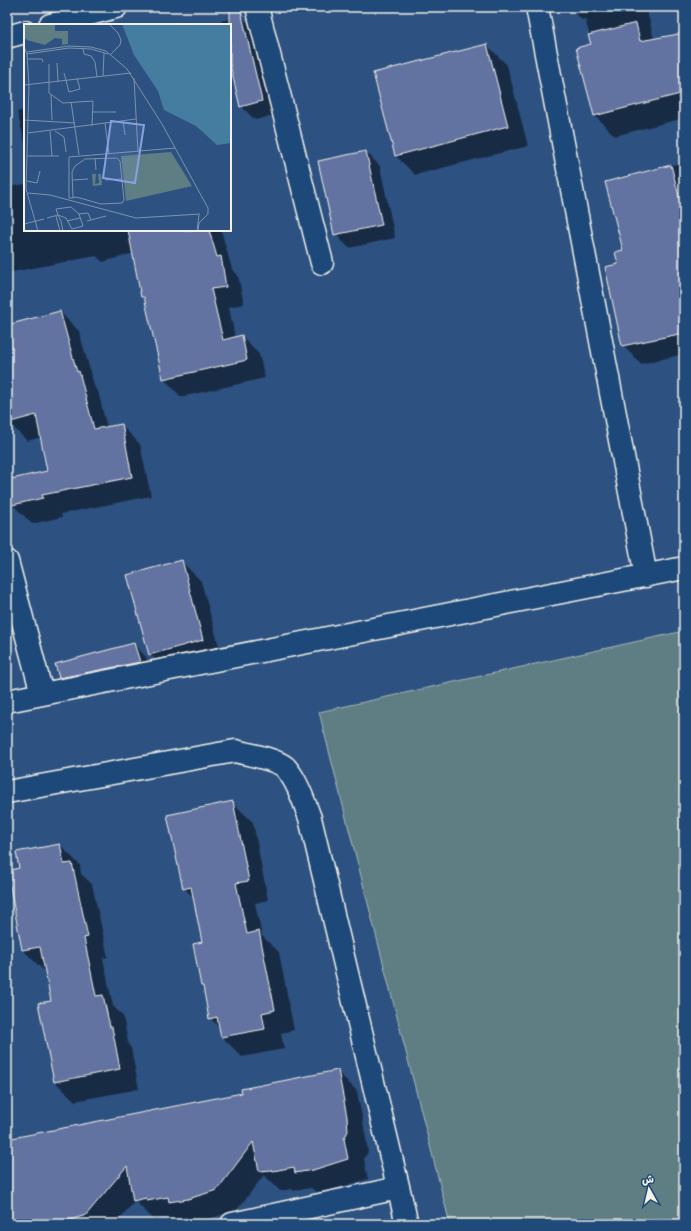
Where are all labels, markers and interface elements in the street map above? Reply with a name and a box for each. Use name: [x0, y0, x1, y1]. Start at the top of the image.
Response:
inset map: [24, 24, 231, 231]
north arrow: [629, 1169, 669, 1209]
text: ش: [641, 1172, 655, 1190]

